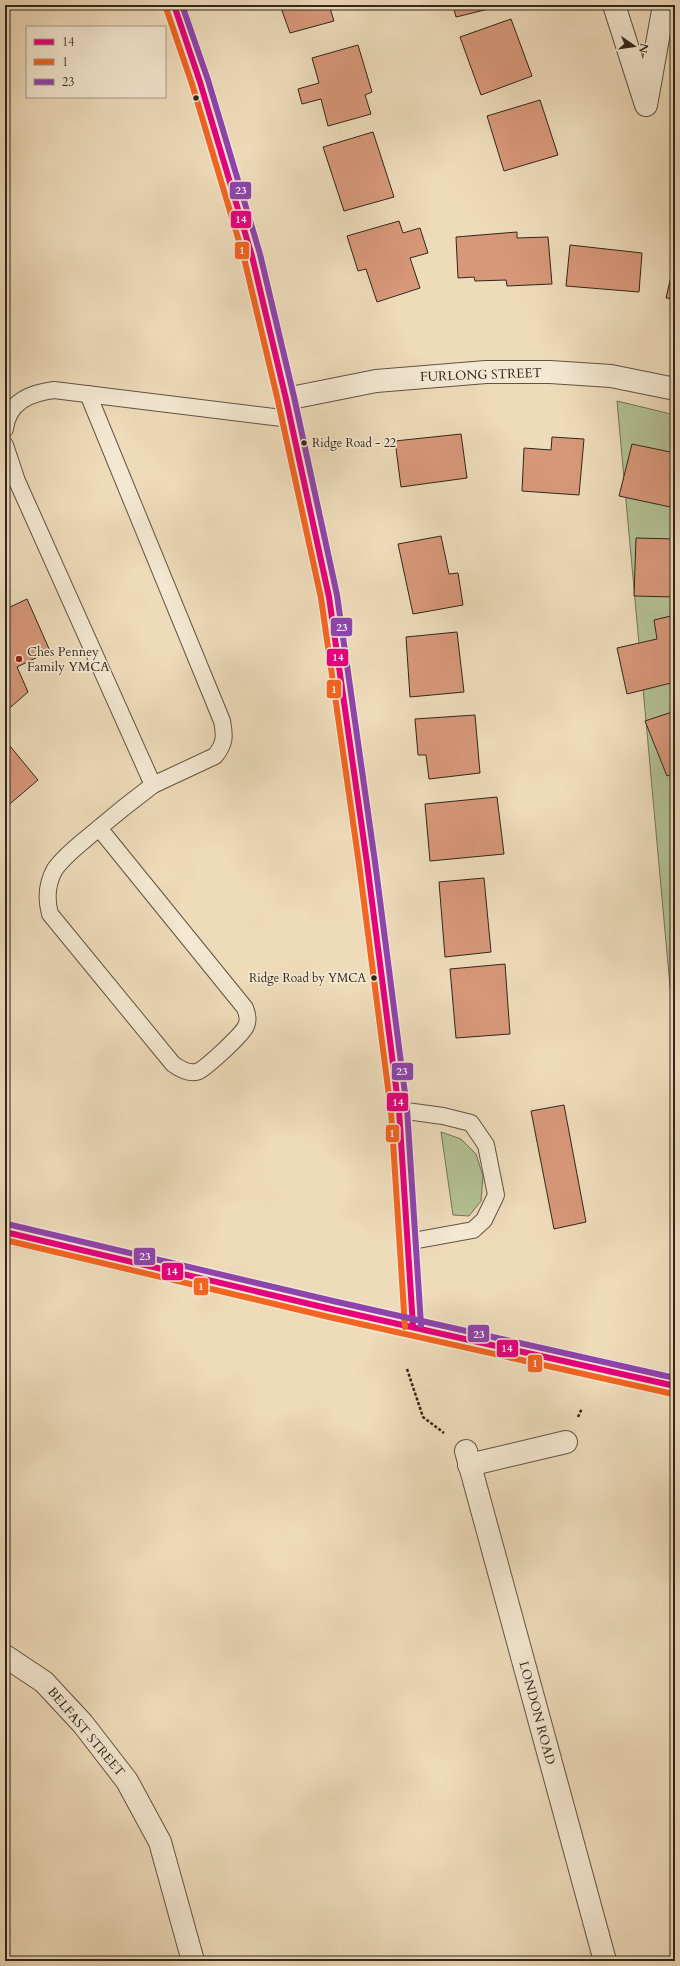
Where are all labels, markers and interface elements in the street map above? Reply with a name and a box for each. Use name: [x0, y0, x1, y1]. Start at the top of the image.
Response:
legend: [26, 26, 166, 98]
north arrow: [614, 26, 654, 66]
text: 14: [62, 34, 74, 50]
text: N: [635, 42, 652, 55]
text: 1: [62, 54, 68, 70]
text: 23: [62, 74, 74, 90]
unlabelled marker: [191, 93, 201, 103]
line badge: 23: [229, 181, 252, 200]
text: 23: [235, 183, 247, 198]
line badge: 14: [230, 210, 252, 229]
text: 14: [235, 212, 247, 227]
line badge: 1: [234, 241, 250, 260]
text: 1: [239, 243, 245, 258]
street label: FURLONG STREET: [420, 364, 543, 386]
place label: Ridge Road - 22: [312, 435, 396, 451]
marker: Ridge Road - 22: [299, 438, 309, 448]
line badge: 23: [330, 617, 353, 637]
text: 23: [336, 620, 348, 635]
place label: Ches Penney Family YMCA: [27, 643, 110, 676]
line badge: 14: [326, 648, 349, 667]
text: 14: [332, 650, 344, 665]
marker: Ches Penney Family YMCA: [14, 654, 24, 664]
line badge: 1: [326, 679, 342, 699]
text: 1: [331, 682, 337, 697]
place label: Ridge Road by YMCA: [249, 970, 366, 986]
marker: Ridge Road by YMCA: [369, 973, 379, 983]
line badge: 23: [391, 1062, 414, 1081]
text: 23: [396, 1064, 408, 1079]
line badge: 14: [386, 1092, 409, 1112]
text: 14: [392, 1095, 404, 1110]
line badge: 1: [385, 1124, 400, 1143]
text: 1: [389, 1126, 395, 1141]
line badge: 23: [133, 1247, 156, 1266]
text: 23: [139, 1249, 151, 1264]
line badge: 14: [161, 1262, 184, 1281]
text: 14: [166, 1264, 178, 1279]
line badge: 1: [193, 1277, 209, 1296]
text: 1: [198, 1279, 204, 1294]
line badge: 23: [467, 1324, 490, 1343]
text: 23: [473, 1327, 485, 1342]
line badge: 14: [496, 1339, 519, 1358]
text: 14: [501, 1341, 513, 1356]
line badge: 1: [527, 1354, 543, 1373]
text: 1: [532, 1356, 538, 1371]
street label: LONDON ROAD: [515, 1659, 559, 1767]
street label: BELFAST STREET: [43, 1683, 129, 1781]

